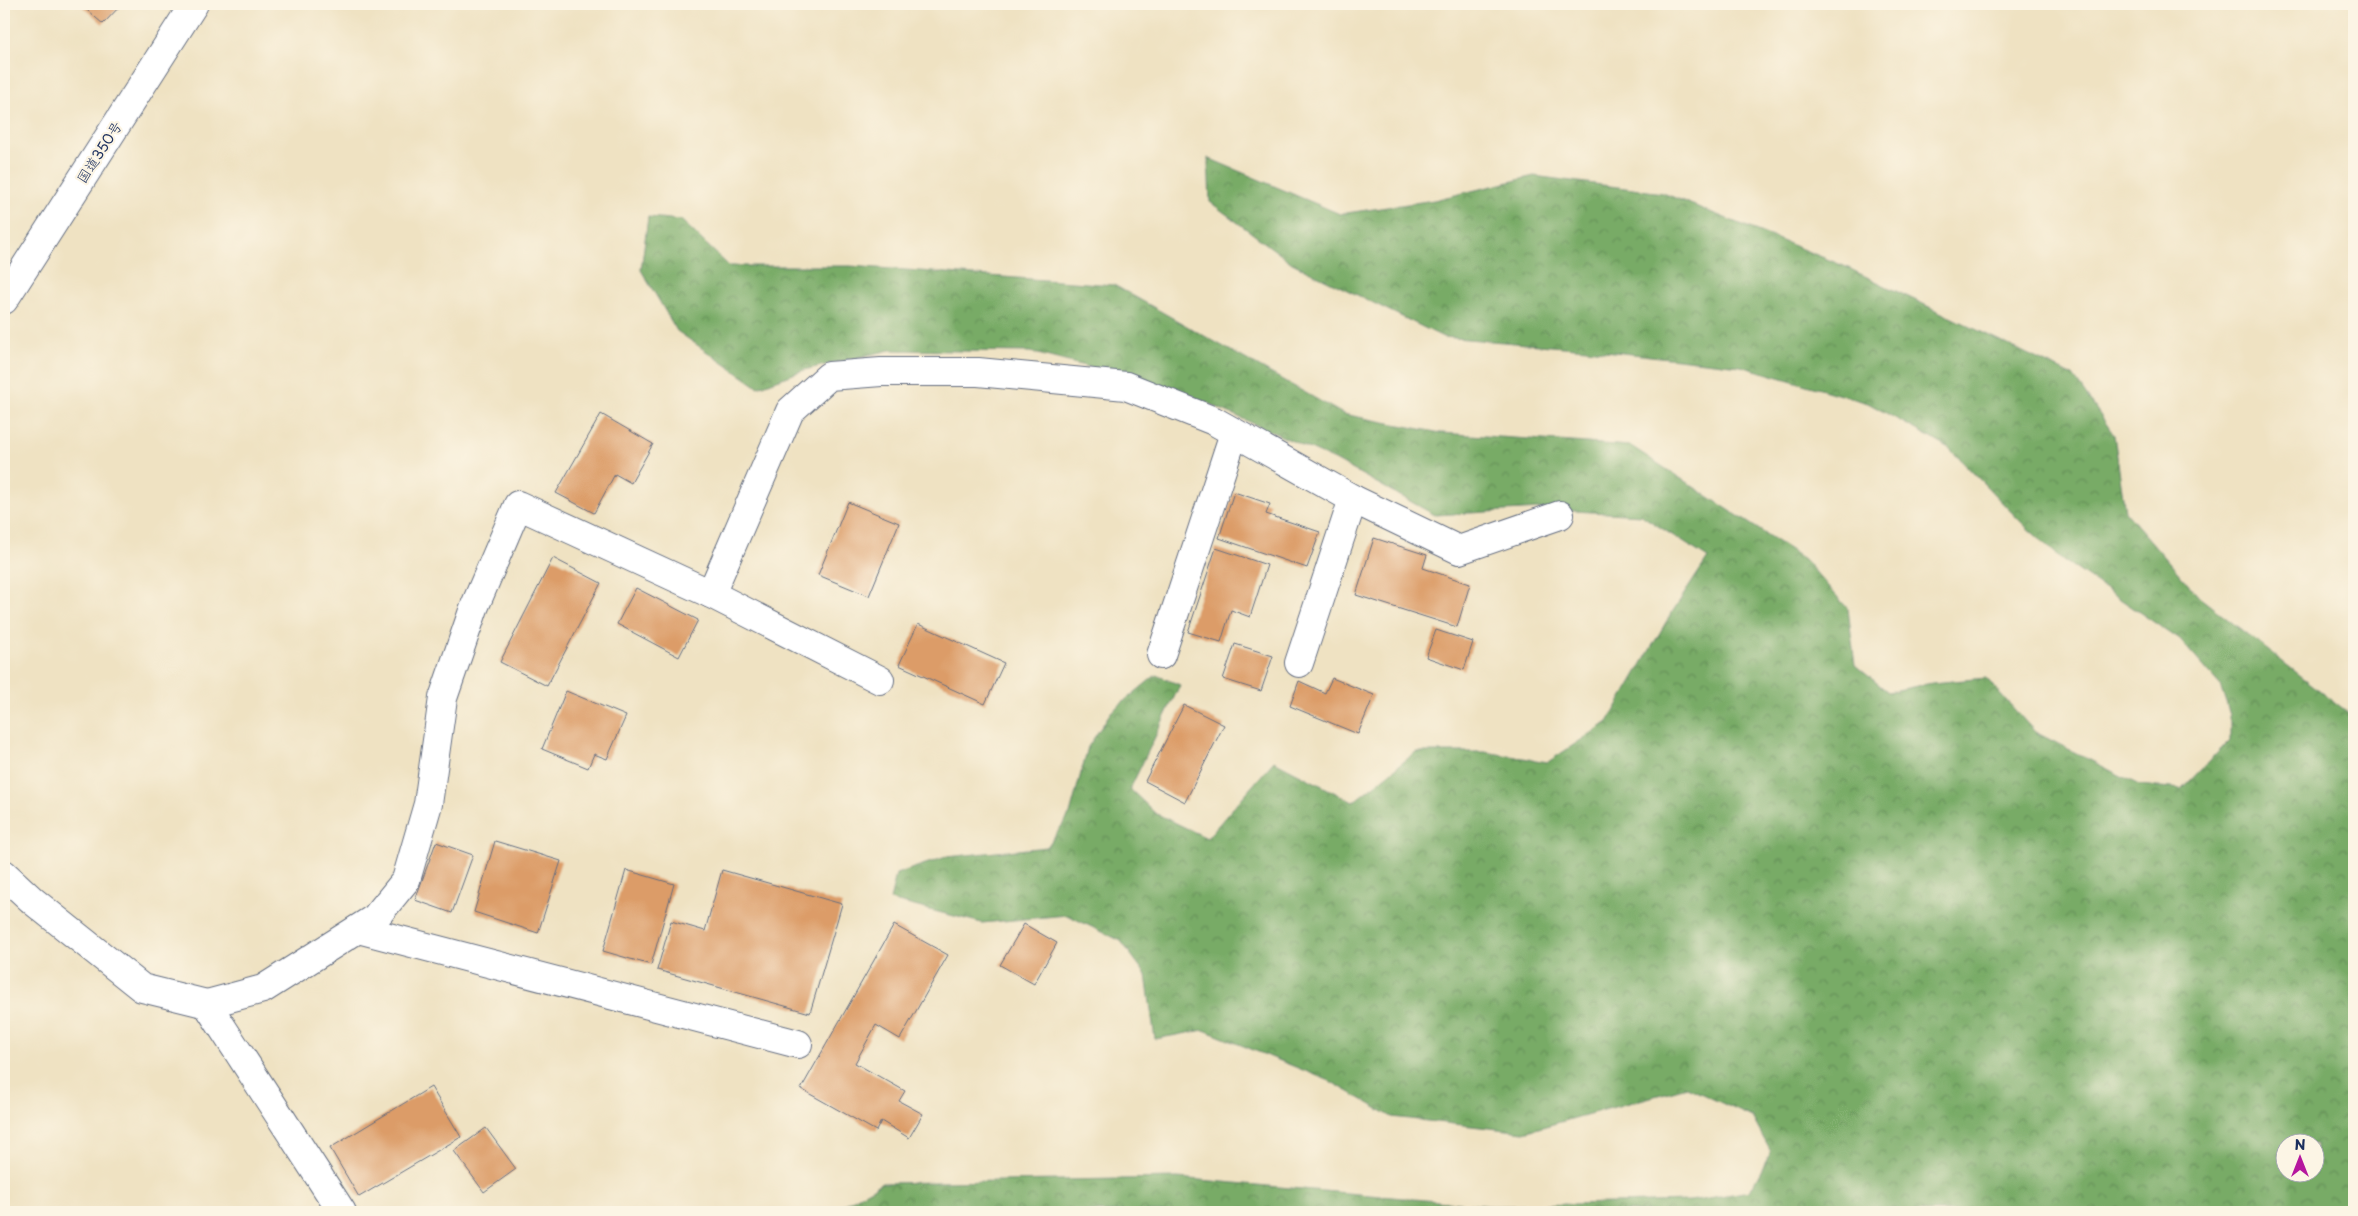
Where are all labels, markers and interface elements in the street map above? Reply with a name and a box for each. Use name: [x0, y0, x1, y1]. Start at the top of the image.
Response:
street label: 国道350号: [71, 117, 127, 187]
north arrow: [2276, 1134, 2326, 1184]
text: N: [2294, 1134, 2306, 1155]

